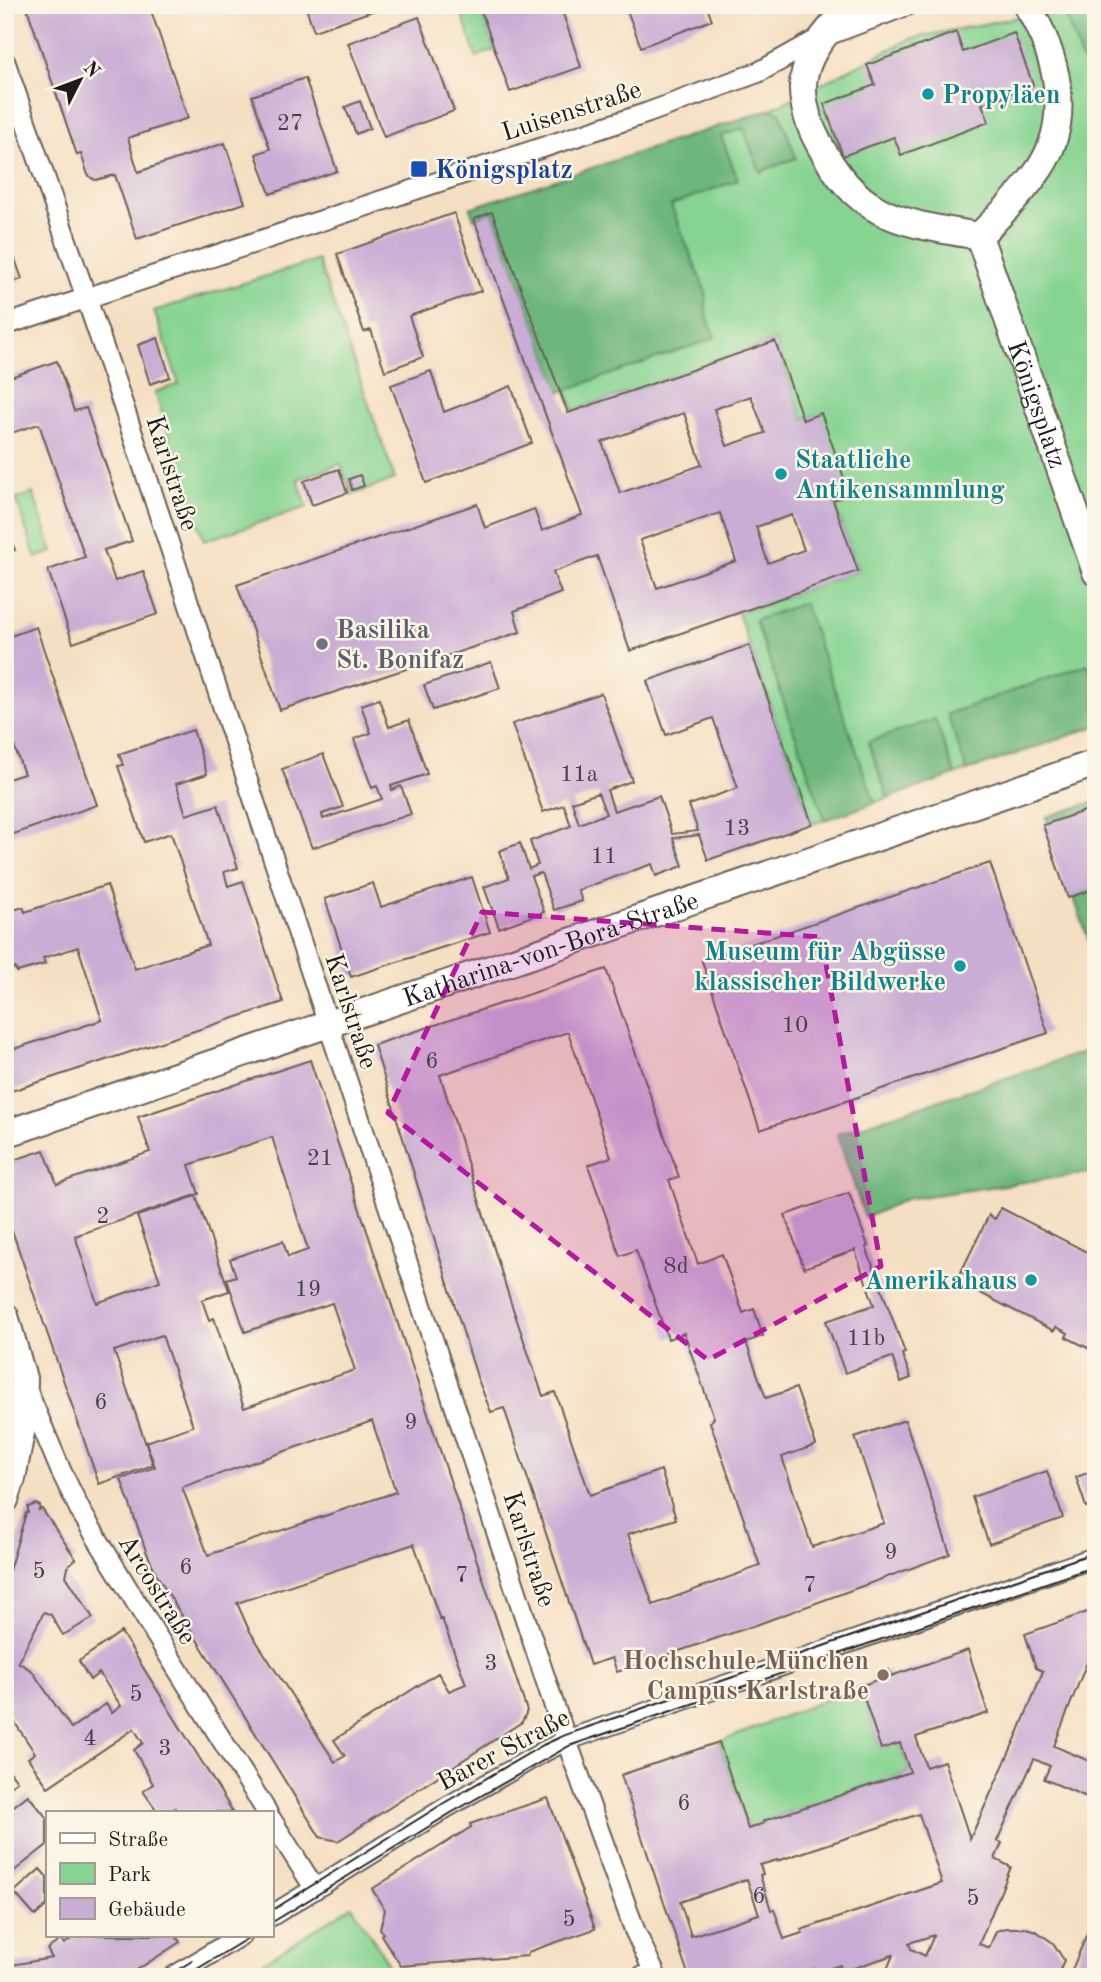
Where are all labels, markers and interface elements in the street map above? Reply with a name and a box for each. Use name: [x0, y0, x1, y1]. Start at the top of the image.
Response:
north arrow: [46, 46, 116, 116]
text: N: [79, 59, 103, 82]
street label: Luisenstraße: [499, 77, 645, 147]
place label: Propyläen: [942, 83, 1060, 109]
marker: Propyläen: [920, 86, 936, 102]
house number: 27: [277, 112, 303, 135]
place label: Königsplatz: [435, 158, 573, 184]
marker: Königsplatz: [409, 159, 429, 179]
street label: Königsplatz: [1002, 338, 1070, 472]
street label: Karlstraße: [140, 413, 202, 535]
place label: Staatliche Antikensammlung: [795, 448, 1005, 504]
marker: Staatliche Antikensammlung: [773, 466, 789, 482]
place label: Basilika St. Bonifaz: [336, 618, 464, 674]
marker: Basilika St. Bonifaz: [314, 636, 330, 652]
house number: 11a: [560, 763, 598, 786]
house number: 13: [724, 817, 750, 840]
house number: 11: [591, 845, 617, 868]
street label: Katharina-von-Bora-Straße: [400, 888, 702, 1013]
place label: Museum für Abgüsse klassischer Bildwerke: [694, 940, 946, 996]
street label: Karlstraße: [319, 951, 381, 1073]
marker: Museum für Abgüsse klassischer Bildwerke: [952, 958, 968, 974]
house number: 10: [782, 1014, 808, 1037]
house number: 6: [425, 1050, 439, 1073]
house number: 21: [307, 1147, 333, 1170]
house number: 2: [96, 1205, 110, 1228]
house number: 8d: [663, 1255, 689, 1278]
place label: Amerikahaus: [864, 1269, 1017, 1295]
marker: Amerikahaus: [1023, 1272, 1039, 1288]
house number: 19: [295, 1278, 321, 1301]
house number: 11b: [847, 1327, 885, 1350]
house number: 6: [94, 1391, 108, 1414]
house number: 9: [404, 1411, 418, 1434]
street label: Karlstraße: [497, 1489, 559, 1611]
street label: Arcostraße: [112, 1530, 200, 1650]
house number: 9: [884, 1541, 898, 1564]
house number: 6: [179, 1556, 193, 1579]
house number: 5: [32, 1560, 46, 1583]
house number: 7: [455, 1564, 469, 1587]
house number: 7: [803, 1574, 817, 1597]
place label: Hochschule München Campus Karlstraße: [623, 1649, 869, 1705]
house number: 3: [484, 1652, 498, 1675]
marker: Hochschule München Campus Karlstraße: [875, 1667, 891, 1683]
house number: 5: [129, 1683, 143, 1706]
street label: Barer Straße: [434, 1705, 574, 1796]
house number: 4: [83, 1727, 97, 1750]
house number: 3: [158, 1737, 172, 1760]
house number: 6: [677, 1792, 691, 1815]
legend: [46, 1811, 273, 1937]
text: Straße: [108, 1830, 168, 1851]
text: Park: [108, 1865, 151, 1886]
house number: 6: [752, 1885, 766, 1908]
house number: 5: [966, 1887, 980, 1910]
text: Gebäude: [108, 1900, 186, 1921]
house number: 5: [562, 1908, 576, 1931]

